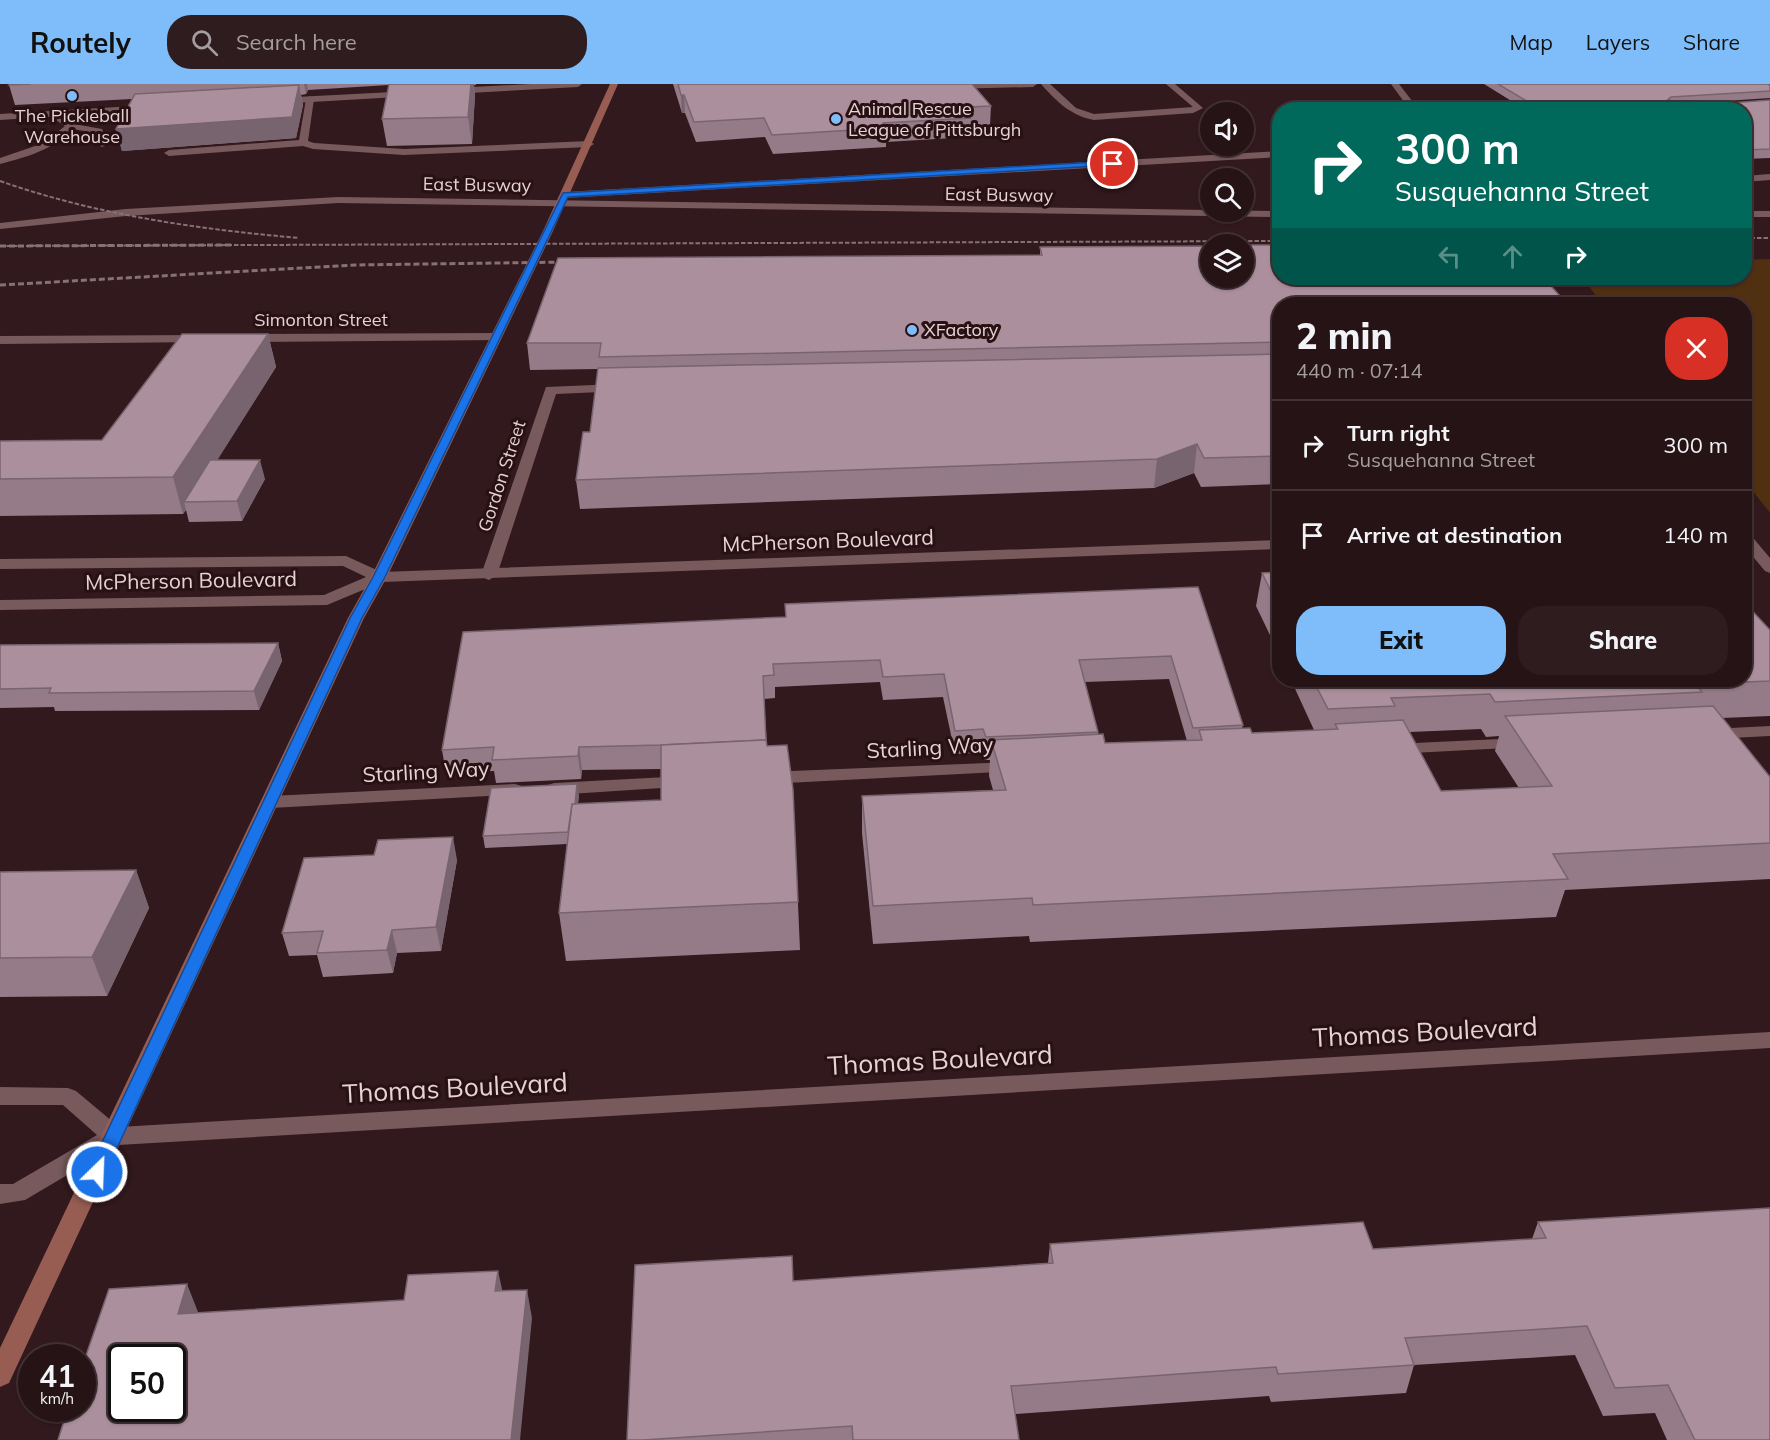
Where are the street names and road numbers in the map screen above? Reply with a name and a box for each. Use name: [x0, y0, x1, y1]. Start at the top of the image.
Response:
street label: East Busway: [423, 172, 532, 197]
street label: East Busway: [945, 182, 1054, 207]
street label: Simonton Street: [254, 308, 388, 331]
street label: Gordon Street: [473, 417, 530, 535]
street label: McPherson Boulevard: [722, 523, 934, 557]
street label: McPherson Boulevard: [85, 565, 297, 595]
street label: Starling Way: [866, 731, 994, 763]
street label: Starling Way: [362, 755, 490, 787]
street label: Thomas Boulevard: [1311, 1009, 1538, 1054]
street label: Thomas Boulevard: [826, 1037, 1053, 1082]
street label: Thomas Boulevard: [341, 1065, 568, 1110]

